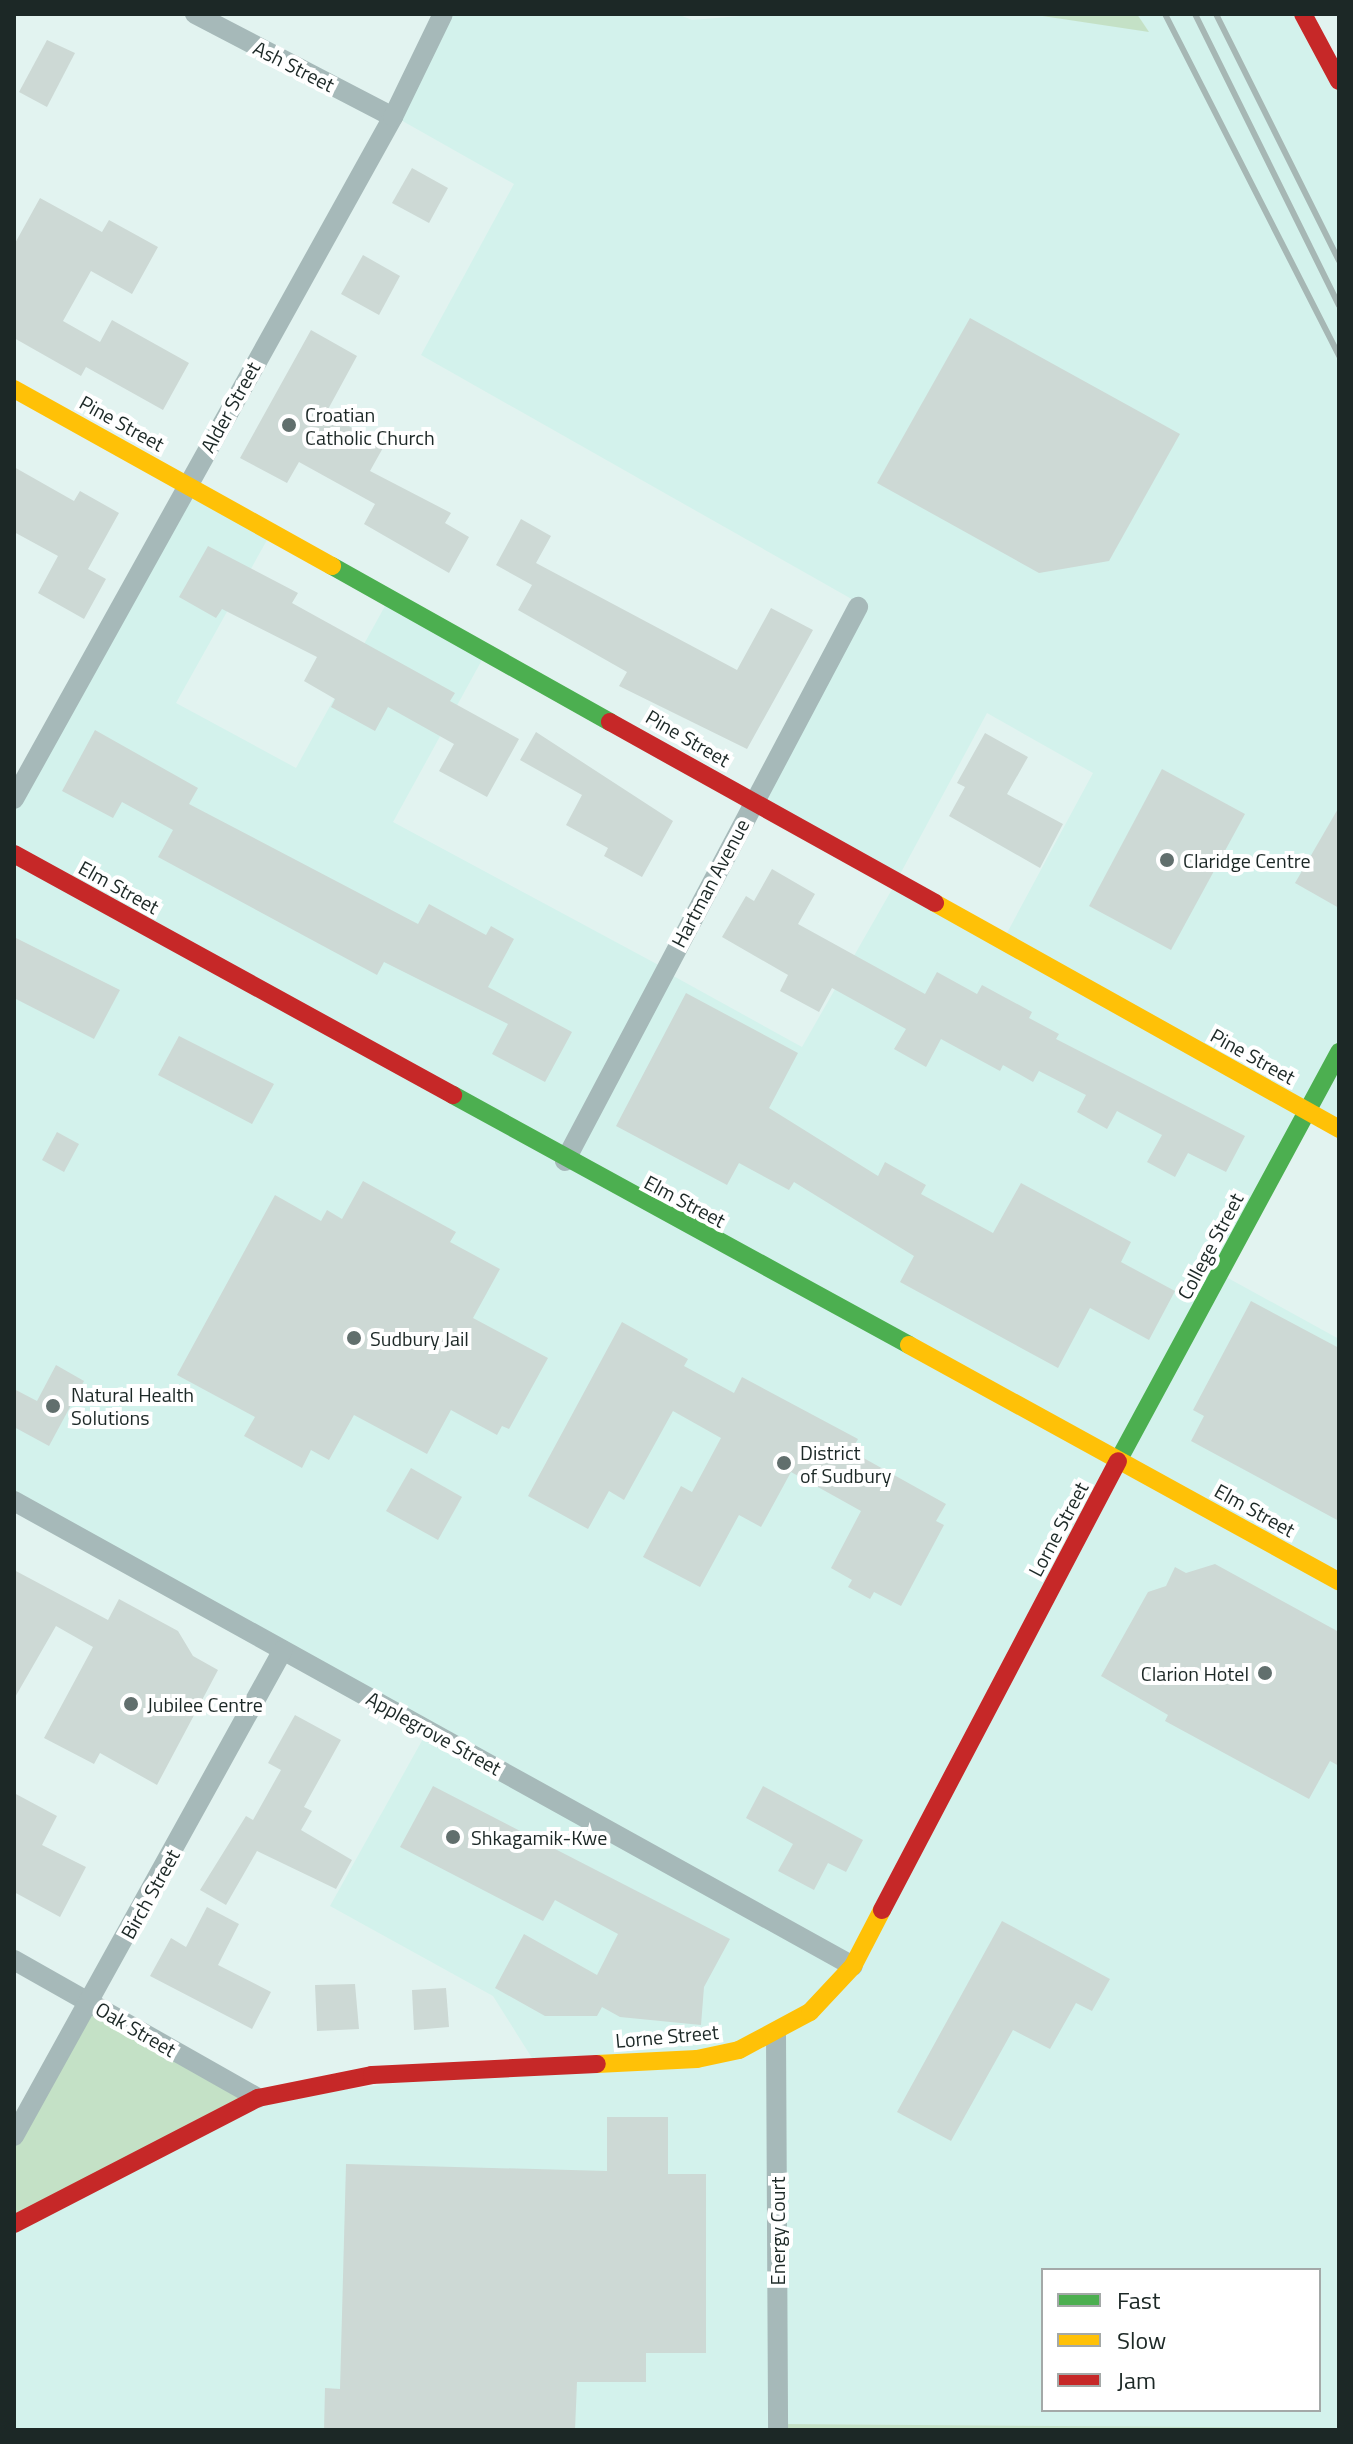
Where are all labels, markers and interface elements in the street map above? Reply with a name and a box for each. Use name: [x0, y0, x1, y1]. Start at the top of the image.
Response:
street label: Ash Street: [249, 35, 339, 97]
street label: Alder Street: [195, 357, 265, 457]
street label: Pine Street: [75, 390, 169, 456]
place label: Croatian Catholic Church: [305, 402, 435, 449]
marker: Croatian Catholic Church: [280, 416, 298, 434]
street label: Pine Street: [642, 704, 734, 772]
street label: Hartman Avenue: [666, 815, 754, 951]
place label: Claridge Centre: [1183, 848, 1310, 872]
marker: Claridge Centre: [1158, 851, 1176, 869]
street label: Elm Street: [75, 855, 163, 919]
street label: Pine Street: [1206, 1023, 1300, 1089]
street label: Elm Street: [640, 1170, 730, 1232]
street label: College Street: [1172, 1189, 1248, 1303]
place label: Sudbury Jail: [370, 1326, 469, 1350]
marker: Sudbury Jail: [345, 1329, 363, 1347]
place label: Natural Health Solutions: [71, 1382, 194, 1429]
marker: Natural Health Solutions: [42, 1395, 64, 1417]
place label: District of Sudbury: [800, 1440, 891, 1487]
marker: District of Sudbury: [775, 1454, 793, 1472]
street label: Lorne Street: [1023, 1478, 1093, 1580]
street label: Elm Street: [1211, 1478, 1299, 1542]
place label: Clarion Hotel: [1141, 1661, 1249, 1685]
marker: Clarion Hotel: [1256, 1664, 1274, 1682]
street label: Applegrove Street: [362, 1686, 506, 1780]
place label: Jubilee Centre: [147, 1692, 263, 1716]
marker: Jubilee Centre: [122, 1695, 140, 1713]
place label: Shkagamik-Kwe: [471, 1825, 607, 1849]
marker: Shkagamik-Kwe: [442, 1826, 464, 1848]
street label: Birch Street: [116, 1845, 184, 1943]
street label: Oak Street: [92, 1996, 180, 2062]
street label: Lorne Street: [614, 2020, 720, 2052]
street label: Energy Court: [765, 2177, 789, 2285]
legend: [1041, 2268, 1321, 2412]
text: Fast: [1117, 2282, 1160, 2318]
text: Slow: [1117, 2322, 1166, 2358]
text: Jam: [1117, 2362, 1156, 2398]

